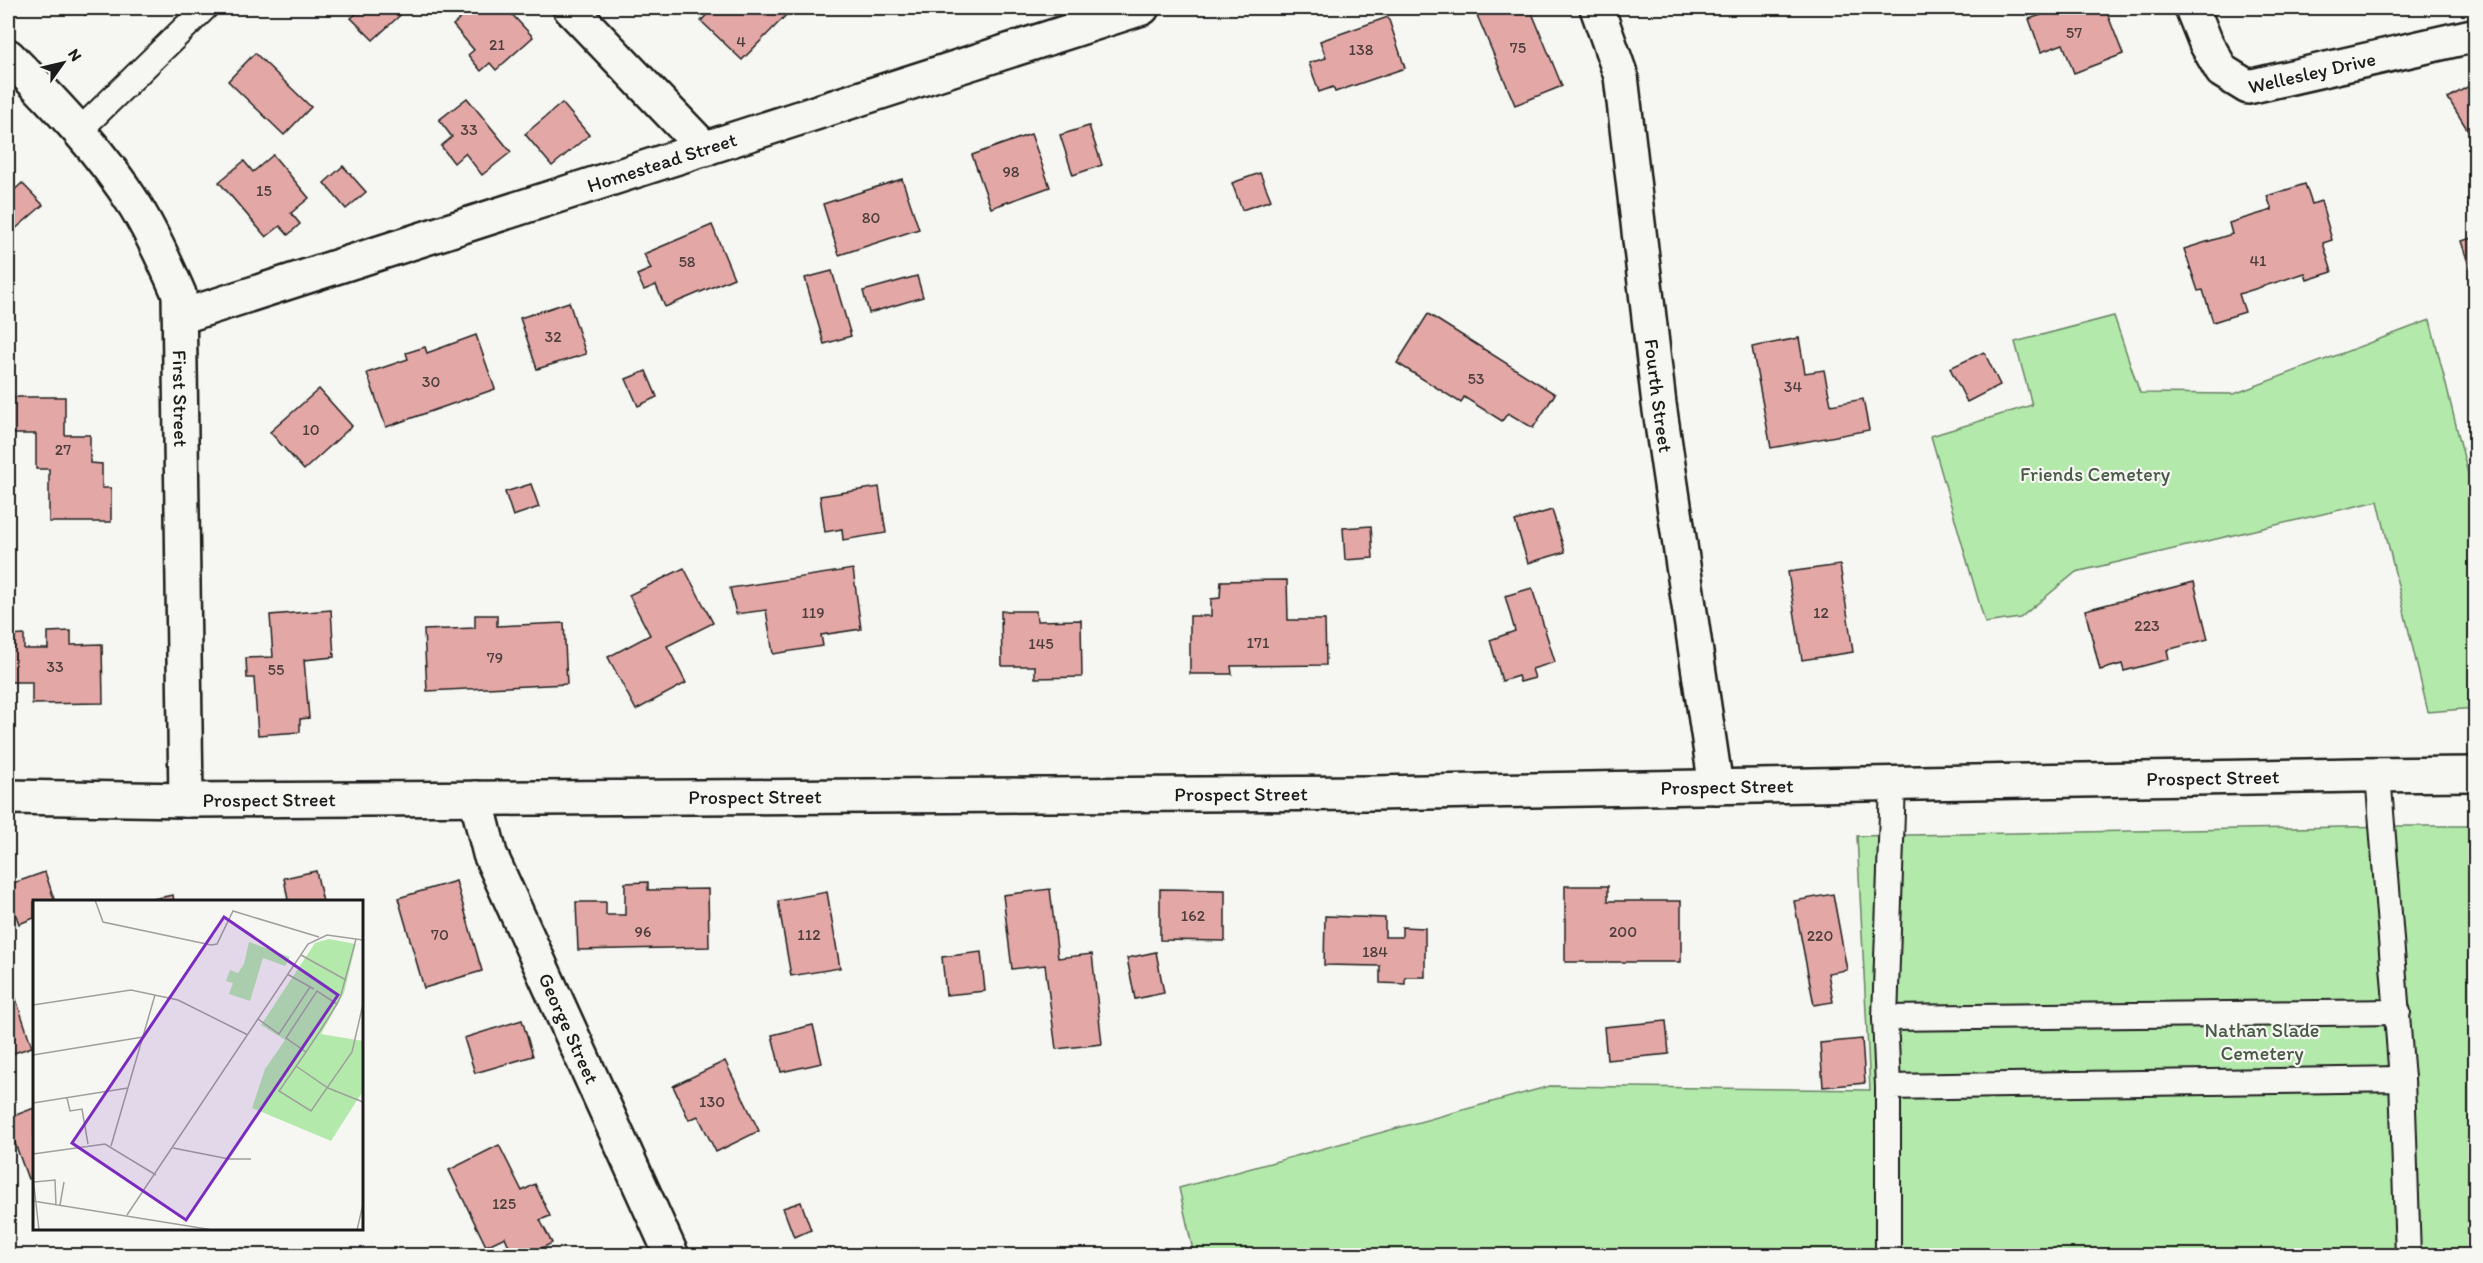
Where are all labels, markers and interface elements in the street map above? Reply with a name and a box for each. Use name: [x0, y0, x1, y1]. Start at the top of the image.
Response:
house number: 57: [2066, 23, 2082, 42]
house number: 4: [736, 32, 746, 51]
north arrow: [33, 33, 93, 93]
house number: 21: [489, 35, 505, 54]
house number: 75: [1510, 38, 1526, 57]
house number: 138: [1349, 40, 1374, 59]
text: N: [64, 45, 86, 65]
street label: Wellesley Drive: [2246, 46, 2378, 99]
house number: 33: [460, 120, 478, 139]
street label: Homestead Street: [584, 127, 740, 198]
house number: 98: [1002, 162, 1020, 181]
house number: 15: [256, 181, 272, 200]
house number: 80: [862, 208, 880, 227]
house number: 41: [2249, 251, 2267, 270]
house number: 58: [678, 252, 696, 271]
house number: 32: [544, 327, 562, 346]
street label: Fourth Street: [1640, 338, 1678, 454]
street label: First Street: [168, 350, 193, 447]
house number: 53: [1467, 369, 1485, 388]
house number: 30: [422, 372, 440, 391]
house number: 34: [1784, 377, 1803, 396]
house number: 10: [302, 420, 320, 439]
house number: 27: [55, 440, 71, 459]
park label: Friends Cemetery: [2020, 462, 2171, 486]
house number: 119: [801, 603, 825, 622]
house number: 12: [1813, 603, 1830, 622]
house number: 223: [2134, 616, 2160, 635]
house number: 171: [1247, 633, 1270, 652]
house number: 145: [1028, 634, 1054, 653]
house number: 79: [487, 648, 503, 667]
house number: 33: [46, 657, 64, 676]
house number: 55: [268, 660, 284, 679]
street label: Prospect Street: [2146, 764, 2280, 791]
street label: Prospect Street: [1660, 773, 1794, 800]
street label: Prospect Street: [1174, 781, 1308, 806]
street label: Prospect Street: [688, 784, 822, 809]
street label: Prospect Street: [202, 787, 336, 812]
inset map: [33, 900, 363, 1230]
house number: 162: [1181, 906, 1206, 925]
house number: 96: [635, 922, 651, 941]
house number: 200: [1609, 922, 1637, 941]
house number: 70: [431, 925, 449, 944]
house number: 112: [797, 925, 821, 944]
house number: 220: [1807, 926, 1833, 945]
house number: 184: [1362, 942, 1388, 961]
street label: George Street: [533, 969, 605, 1088]
park label: Nathan Slade Cemetery: [2205, 1018, 2319, 1065]
house number: 130: [699, 1092, 725, 1111]
house number: 125: [492, 1194, 516, 1213]

